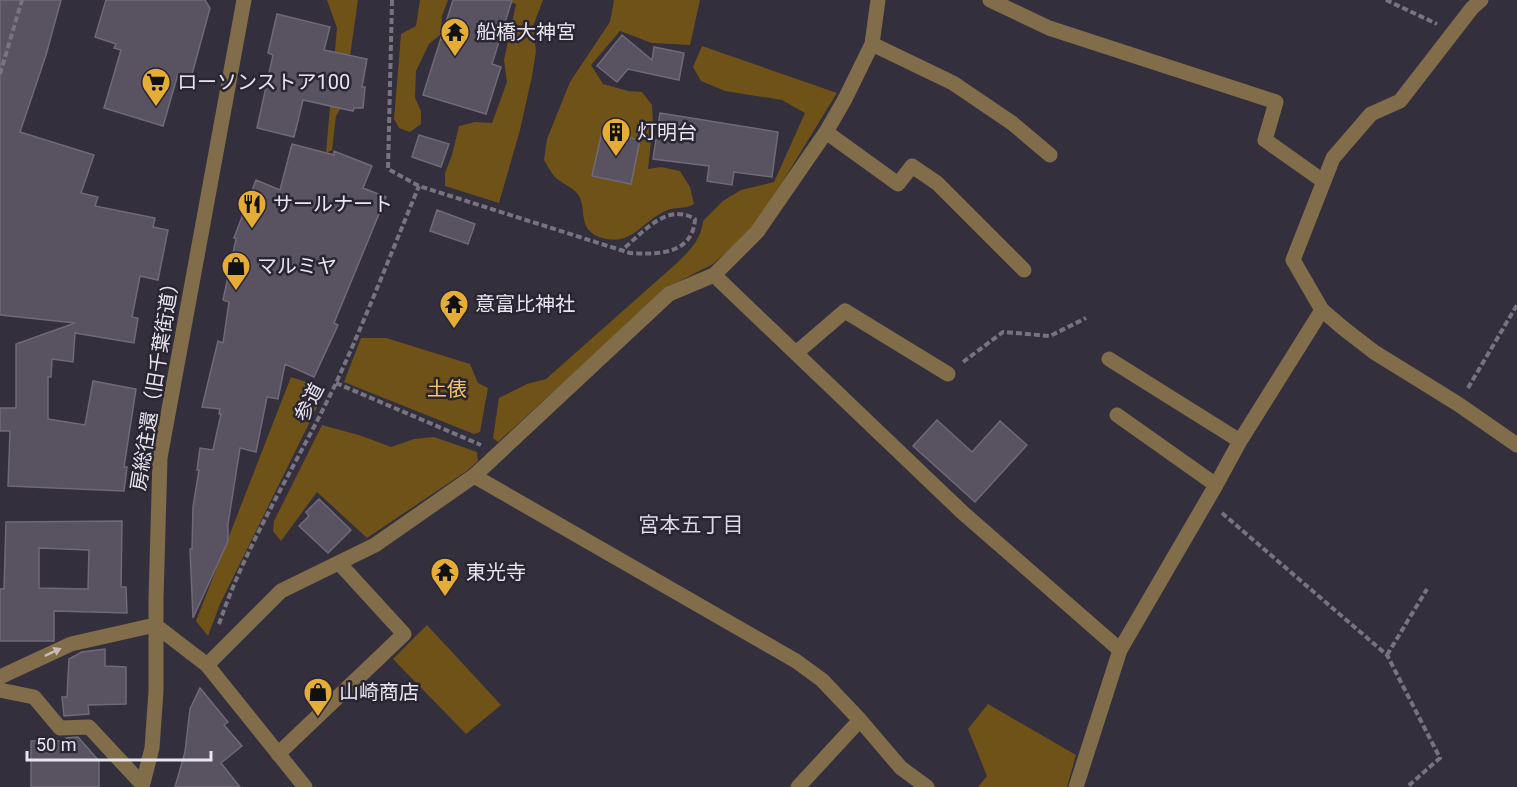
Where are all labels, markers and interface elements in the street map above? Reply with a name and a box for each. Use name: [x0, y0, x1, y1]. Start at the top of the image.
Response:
temple icon: 船橋大神宮: [439, 16, 471, 58]
place label: 船橋大神宮: [476, 20, 576, 44]
supermarket icon: ローソンストア100: [140, 66, 172, 108]
place label: ローソンストア100: [177, 70, 350, 94]
building icon: 灯明台: [600, 116, 632, 158]
place label: 灯明台: [637, 120, 697, 144]
restaurant icon: サールナート: [236, 188, 268, 230]
place label: サールナート: [273, 192, 393, 216]
shop icon: マルミヤ: [220, 250, 252, 292]
place label: マルミヤ: [257, 254, 337, 278]
street label: 房総往還（旧千葉街道）: [126, 271, 184, 493]
temple icon: 意富比神社: [438, 288, 470, 330]
place label: 意富比神社: [475, 292, 575, 316]
park label: 土俵: [427, 377, 467, 401]
street label: 参道: [289, 379, 329, 425]
district label: 宮本五丁目: [639, 513, 744, 537]
temple icon: 東光寺: [429, 556, 461, 598]
place label: 東光寺: [466, 560, 526, 584]
one-way arrow: [45, 647, 63, 657]
shop icon: 山崎商店: [302, 676, 334, 718]
place label: 山崎商店: [339, 680, 419, 704]
scale bar: [27, 724, 212, 762]
text: 50 m: [36, 734, 76, 755]

